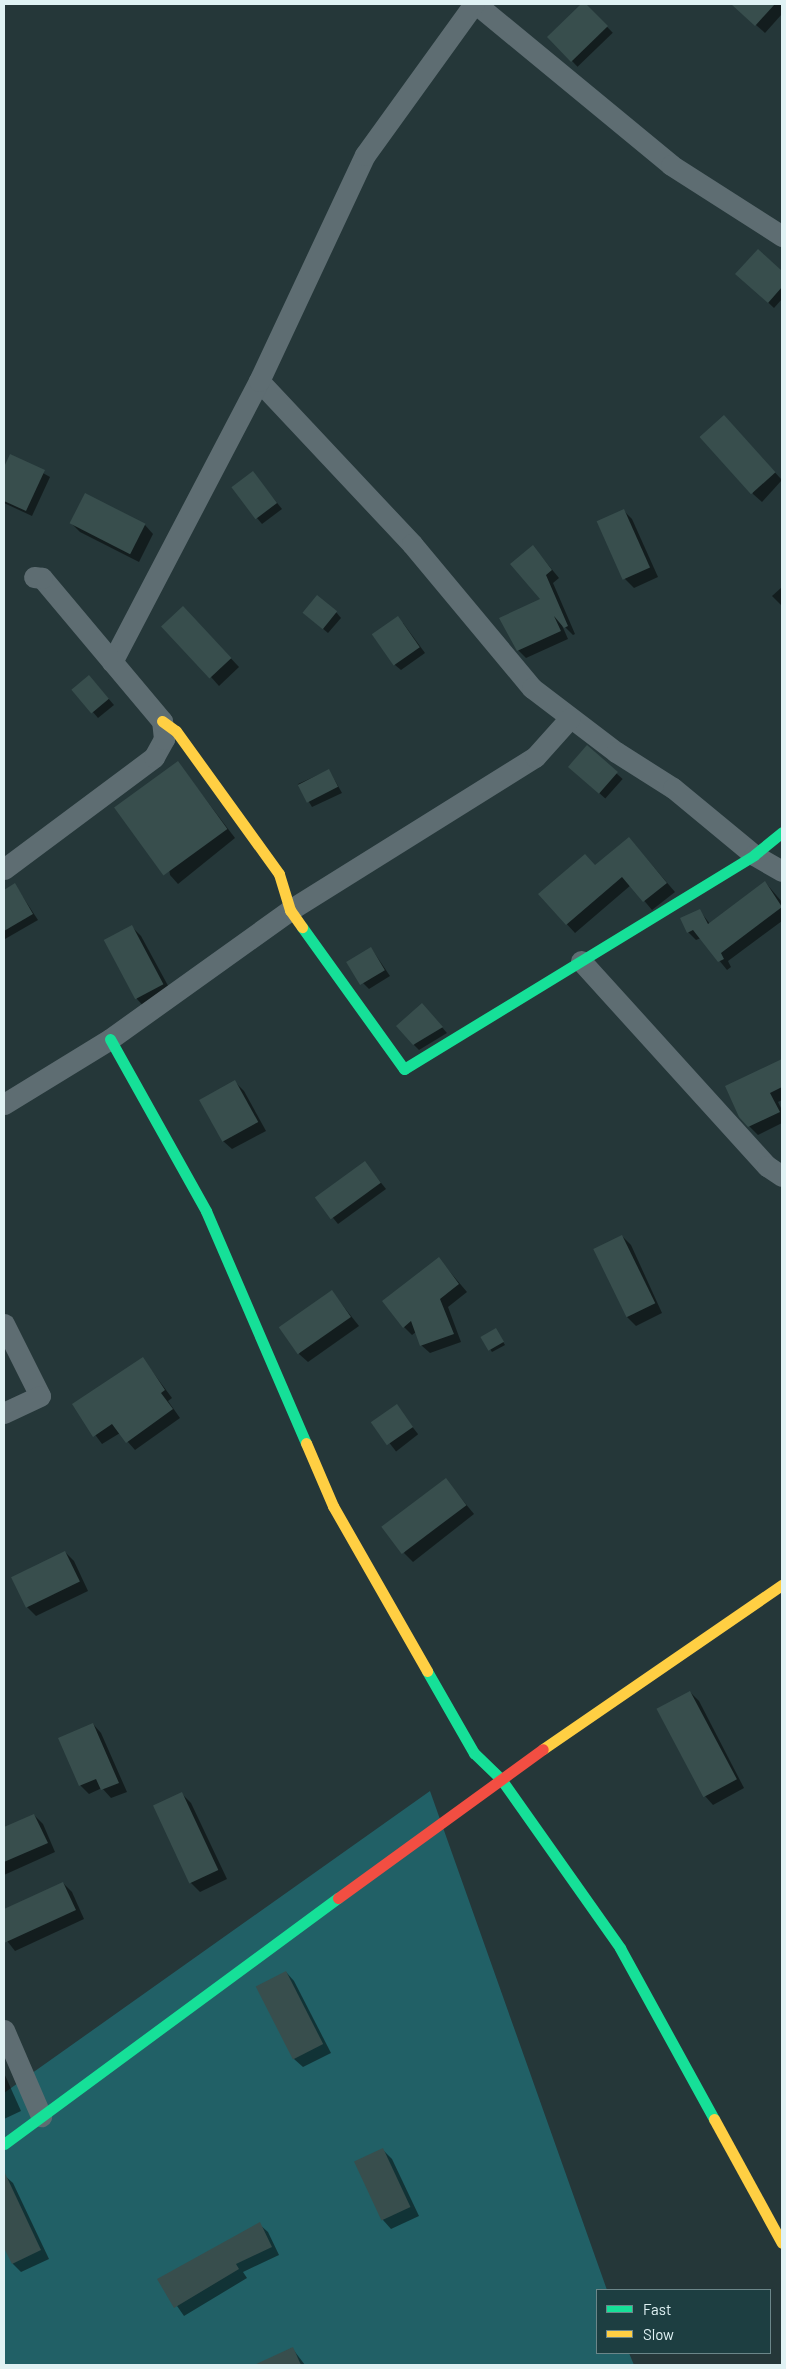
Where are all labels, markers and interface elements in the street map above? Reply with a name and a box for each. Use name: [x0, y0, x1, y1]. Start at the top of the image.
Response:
legend: [596, 2289, 771, 2354]
text: Fast: [643, 2300, 671, 2318]
text: Slow: [643, 2325, 674, 2343]

